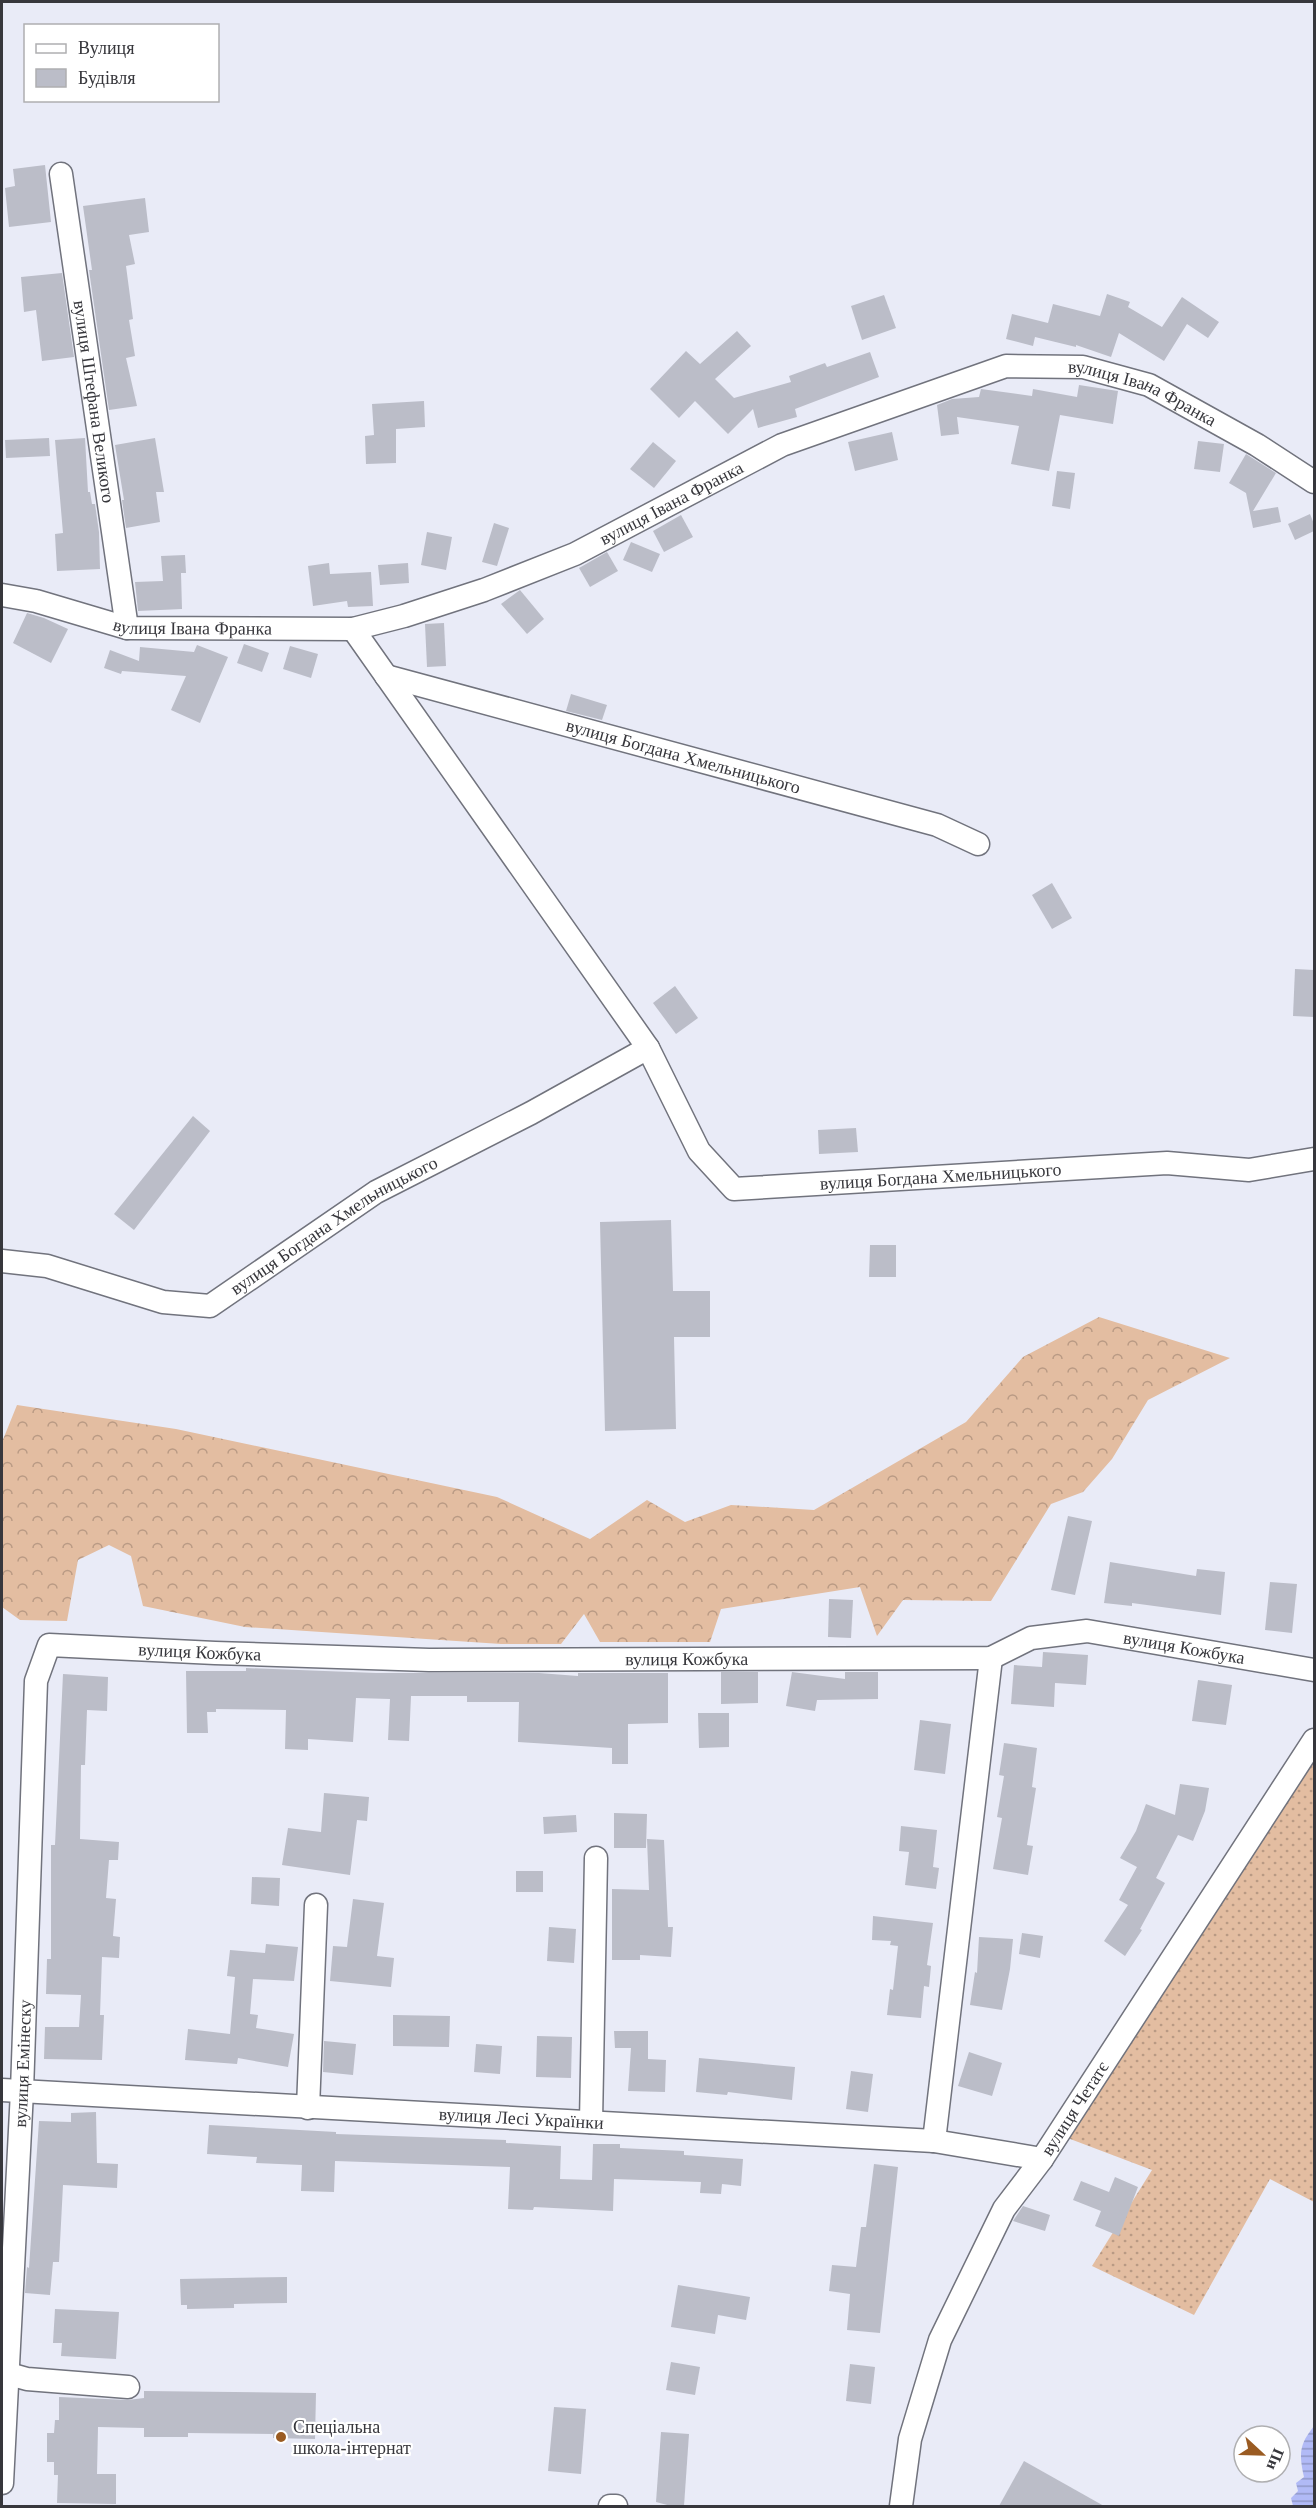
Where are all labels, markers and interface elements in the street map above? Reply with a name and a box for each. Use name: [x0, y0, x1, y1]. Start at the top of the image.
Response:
legend: [24, 24, 219, 102]
text: Вулиця: [78, 38, 135, 58]
text: Будівля: [78, 68, 135, 88]
street label: вулиця Штефана Великого: [69, 299, 119, 504]
street label: вулиця Івана Франка: [1068, 357, 1220, 430]
street label: вулиця Івана Франка: [596, 457, 746, 549]
street label: вулиця Івана Франка: [111, 614, 272, 639]
street label: вулиця Богдана Хмельницького: [564, 715, 803, 798]
street label: вулиця Богдана Хмельницького: [227, 1152, 441, 1299]
street label: вулиця Богдана Хмельницького: [819, 1159, 1062, 1194]
street label: вулиця Кожбука: [1122, 1627, 1246, 1668]
street label: вулиця Кожбука: [138, 1639, 262, 1665]
street label: вулиця Кожбука: [625, 1649, 748, 1669]
street label: вулиця Емінеску: [10, 1999, 35, 2128]
street label: вулиця Четатє: [1037, 2057, 1113, 2159]
street label: вулиця Лесі Українки: [438, 2104, 605, 2133]
place label: Спеціальна школа-інтернат: [293, 2417, 411, 2458]
north arrow: [1232, 2424, 1292, 2484]
marker: Спеціальна школа-інтернат: [274, 2430, 288, 2444]
text: Пн: [1264, 2446, 1287, 2473]

